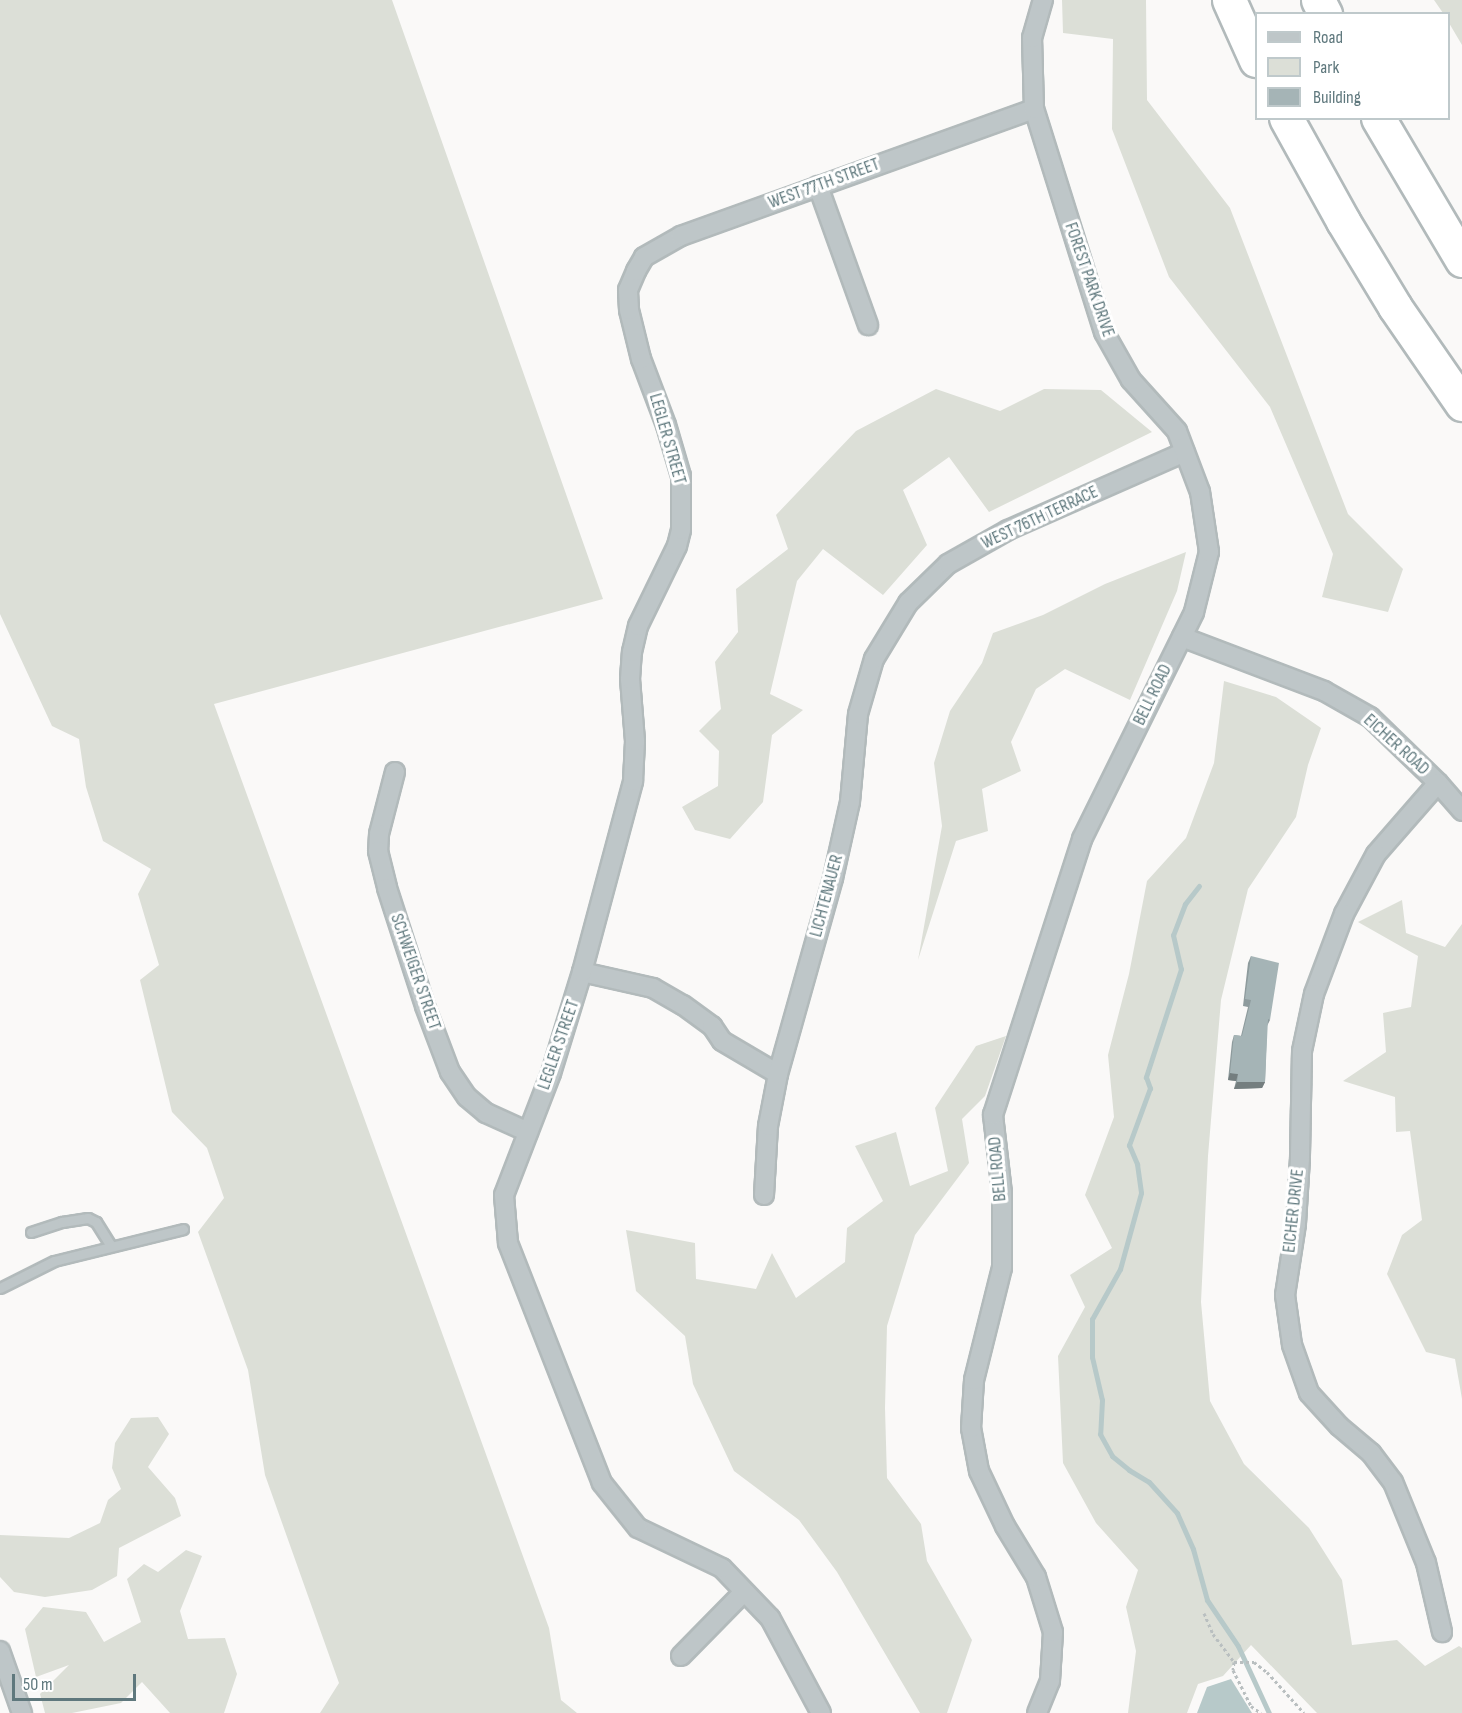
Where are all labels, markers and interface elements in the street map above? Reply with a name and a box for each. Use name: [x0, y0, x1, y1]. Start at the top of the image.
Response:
legend: [1255, 12, 1450, 120]
text: Road: [1313, 27, 1343, 48]
text: Park: [1313, 57, 1339, 78]
text: Building: [1313, 87, 1361, 108]
street label: WEST 77TH STREET: [766, 154, 882, 214]
street label: FOREST PARK DRIVE: [1059, 220, 1119, 340]
street label: LEGLER STREET: [644, 391, 690, 487]
street label: WEST 76TH TERRACE: [978, 482, 1102, 554]
street label: BELL ROAD: [1129, 661, 1177, 729]
street label: EICHER ROAD: [1359, 710, 1433, 780]
street label: LICHTENAUER: [806, 852, 848, 940]
street label: SCHWEIGER STREET: [385, 911, 445, 1033]
street label: LEGLER STREET: [534, 997, 584, 1093]
street label: BELL ROAD: [984, 1136, 1012, 1202]
street label: EICHER DRIVE: [1279, 1168, 1309, 1254]
scale bar: [15, 1662, 140, 1700]
text: 50 m: [23, 1674, 53, 1695]

